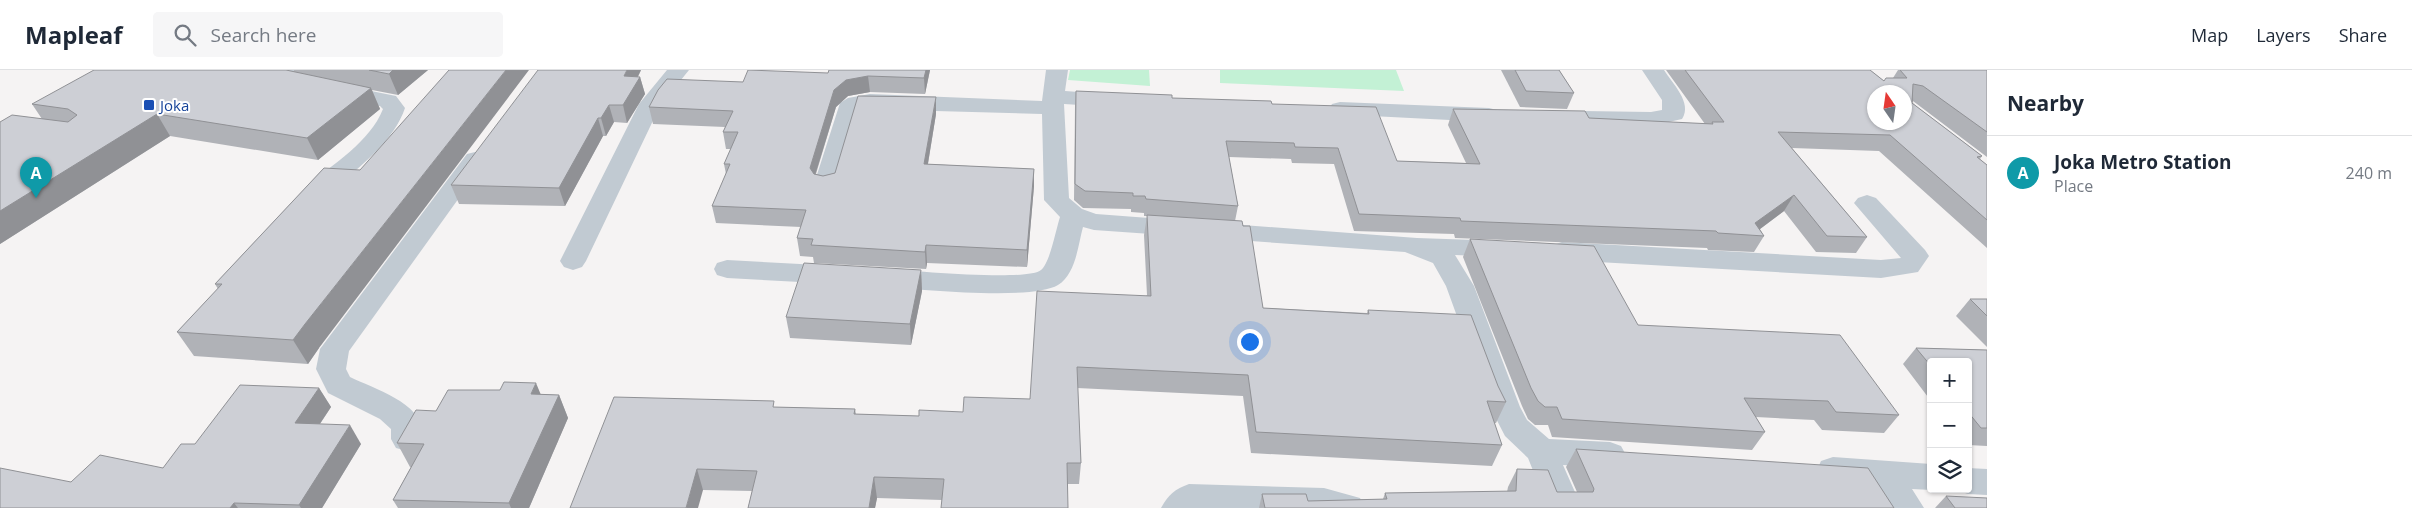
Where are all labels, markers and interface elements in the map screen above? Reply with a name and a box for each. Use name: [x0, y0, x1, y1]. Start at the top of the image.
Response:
search box: [153, 12, 503, 57]
text: Mapleaf: [25, 18, 123, 51]
icon: search: [171, 21, 199, 49]
text: Search here: [211, 22, 316, 48]
text: Map: [2191, 23, 2228, 47]
text: Layers: [2256, 23, 2311, 47]
text: Share: [2339, 23, 2387, 47]
north arrow: [1867, 85, 1912, 130]
text: Nearby: [2007, 89, 2084, 117]
place label: Joka: [158, 95, 189, 115]
marker: Joka: [142, 98, 156, 112]
text: Joka Metro Station: [2054, 149, 2231, 175]
pin: A: [20, 157, 52, 198]
text: A: [2017, 162, 2029, 184]
text: 240 m: [2346, 162, 2392, 184]
text: Place: [2054, 175, 2093, 197]
your location: [1237, 329, 1263, 355]
map controls: [1927, 358, 1972, 493]
button: +: [1927, 358, 1972, 403]
button: −: [1927, 403, 1972, 448]
button: layers: [1927, 448, 1972, 493]

